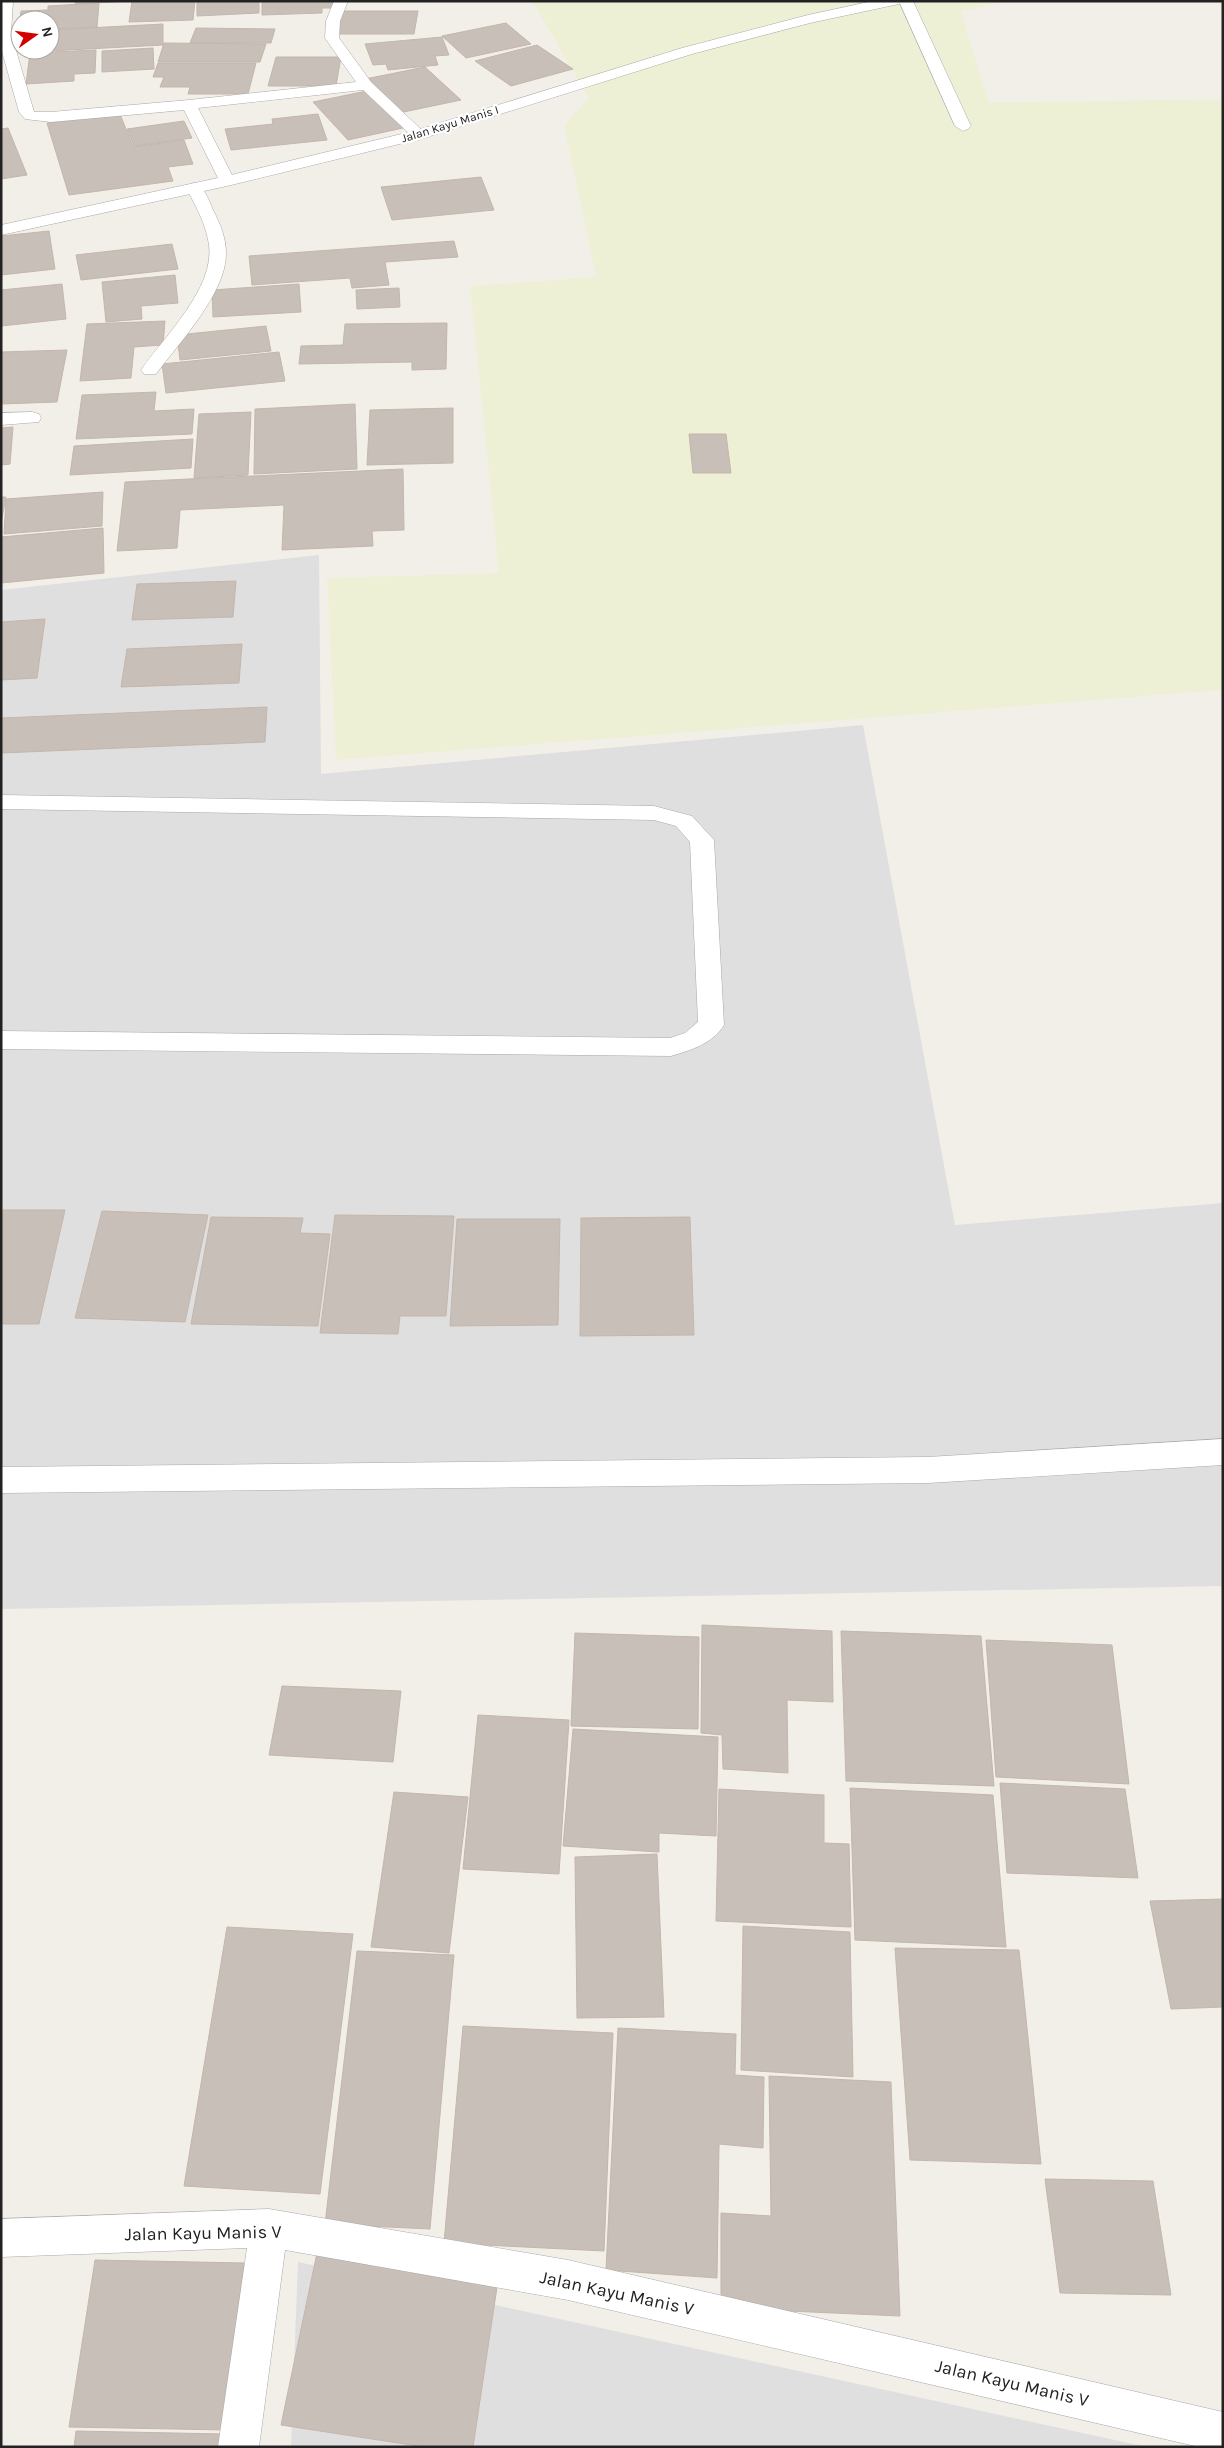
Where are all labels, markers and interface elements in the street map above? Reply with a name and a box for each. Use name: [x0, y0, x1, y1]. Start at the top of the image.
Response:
north arrow: [10, 10, 60, 60]
text: N: [38, 25, 57, 39]
street label: Jalan Kayu Manis I: [400, 103, 500, 145]
street label: Jalan Kayu Manis V: [124, 2221, 282, 2245]
street label: Jalan Kayu Manis V: [538, 2266, 696, 2320]
street label: Jalan Kayu Manis V: [933, 2355, 1091, 2411]

